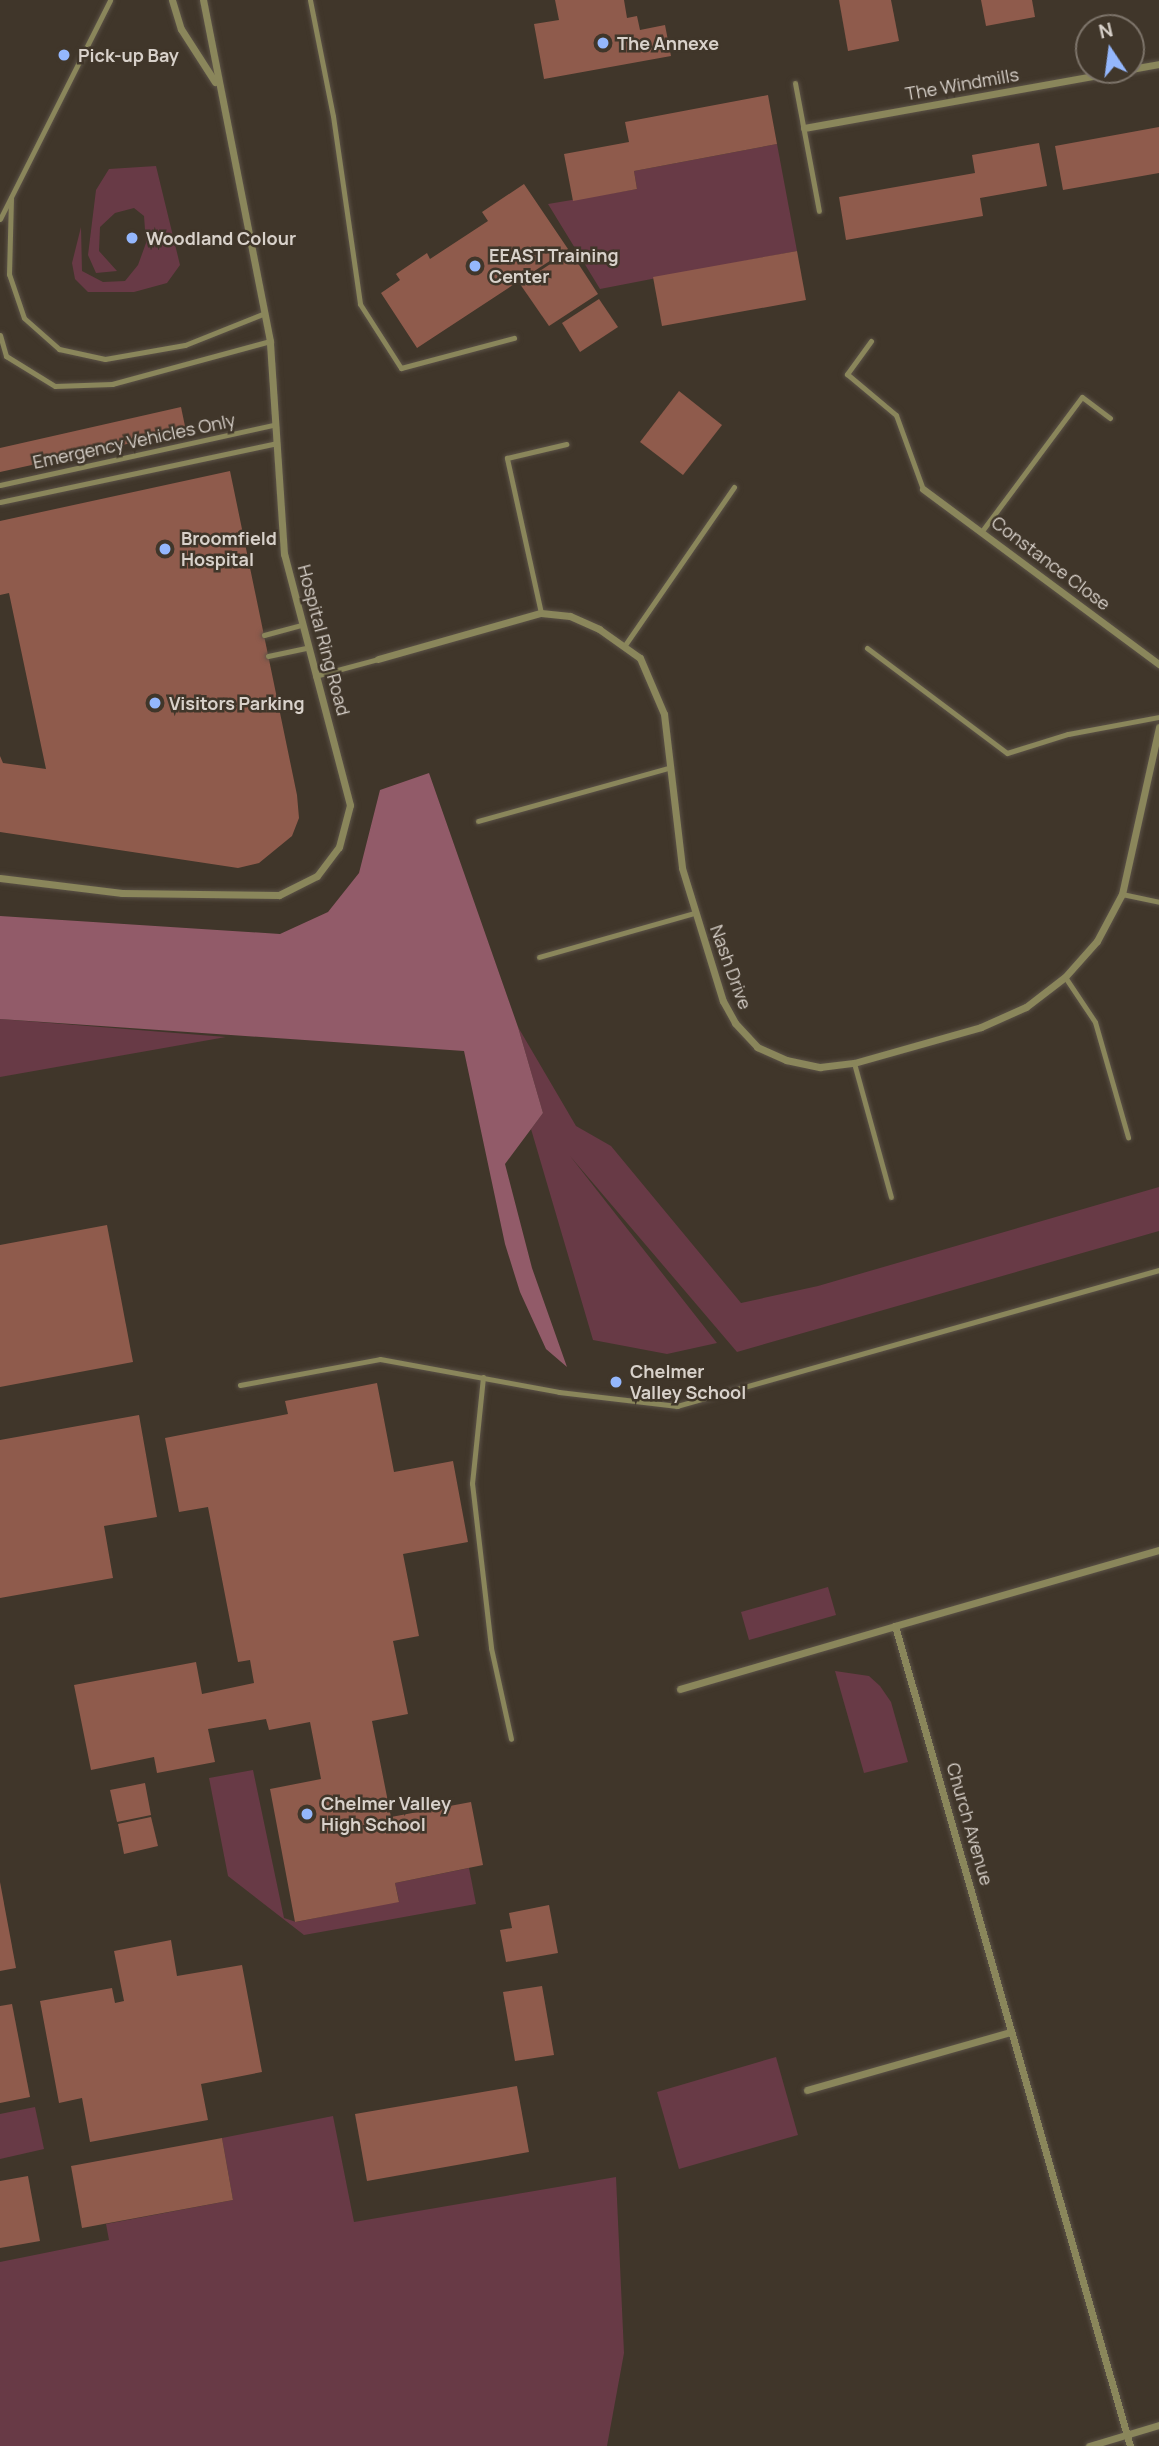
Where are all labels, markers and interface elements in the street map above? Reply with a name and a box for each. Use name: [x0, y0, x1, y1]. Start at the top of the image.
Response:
north arrow: [1075, 14, 1145, 84]
text: N: [1096, 16, 1115, 45]
place label: The Annexe: [617, 32, 719, 54]
marker: The Annexe: [595, 35, 611, 51]
place label: Pick-up Bay: [78, 44, 179, 66]
marker: Pick-up Bay: [56, 47, 72, 63]
street label: The Windmills: [904, 63, 1020, 105]
place label: Woodland Colour: [146, 227, 296, 249]
marker: Woodland Colour: [124, 230, 140, 246]
place label: EEAST Training Center: [489, 245, 619, 288]
marker: EEAST Training Center: [467, 258, 483, 274]
street label: Emergency Vehicles Only: [31, 409, 237, 473]
street label: Constance Close: [987, 511, 1115, 615]
place label: Broomfield Hospital: [181, 528, 277, 570]
marker: Broomfield Hospital: [155, 539, 175, 559]
street label: Hospital Ring Road: [293, 562, 355, 718]
place label: Visitors Parking: [169, 692, 304, 714]
marker: Visitors Parking: [147, 695, 163, 711]
street label: Nash Drive: [706, 922, 756, 1012]
place label: Chelmer Valley School: [630, 1361, 746, 1404]
marker: Chelmer Valley School: [608, 1374, 624, 1390]
street label: Church Avenue: [942, 1760, 998, 1888]
place label: Chelmer Valley High School: [321, 1793, 451, 1836]
marker: Chelmer Valley High School: [299, 1806, 315, 1822]

